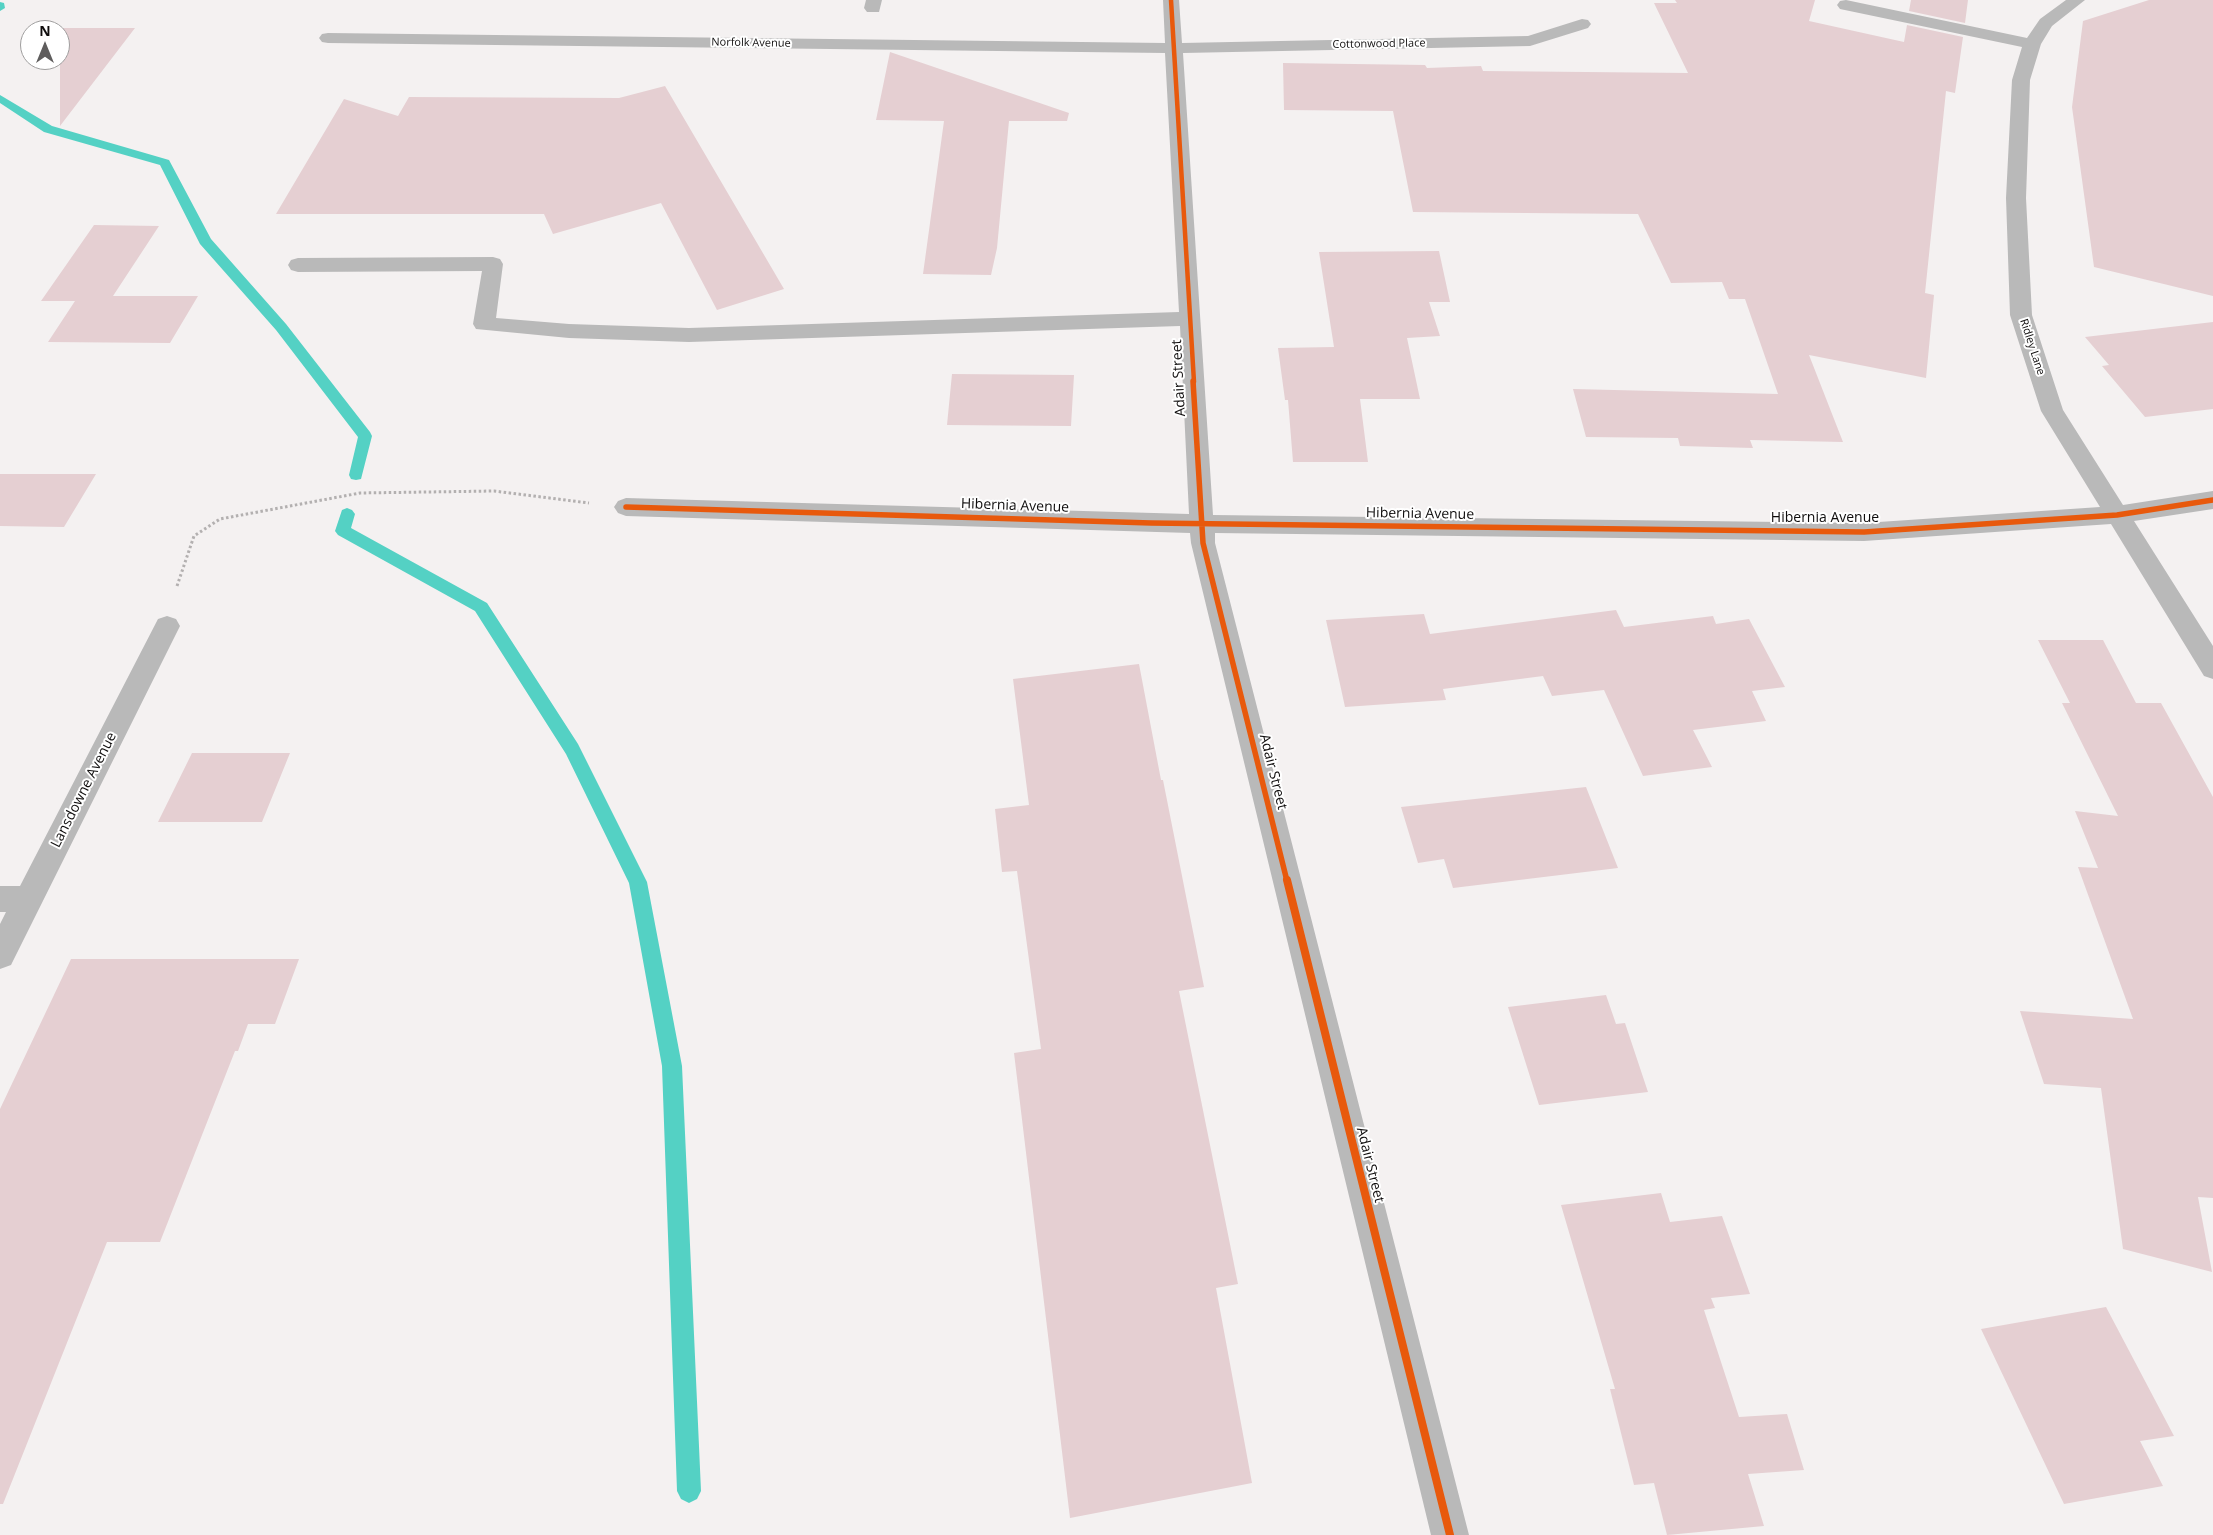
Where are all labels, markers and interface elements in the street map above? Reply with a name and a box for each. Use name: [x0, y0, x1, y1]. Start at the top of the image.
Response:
north arrow: [20, 20, 70, 70]
text: N: [39, 21, 51, 40]
street label: Norfolk Avenue: [711, 36, 791, 50]
street label: Cottonwood Place: [1332, 37, 1426, 51]
street label: Ridley Lane: [2017, 317, 2047, 377]
street label: Adair Street: [1169, 339, 1189, 417]
street label: Hibernia Avenue: [961, 496, 1069, 516]
street label: Hibernia Avenue: [1366, 505, 1474, 523]
street label: Hibernia Avenue: [1771, 510, 1879, 526]
street label: Lansdowne Avenue: [48, 730, 120, 850]
street label: Adair Street: [1256, 733, 1290, 811]
street label: Adair Street: [1353, 1126, 1387, 1204]

